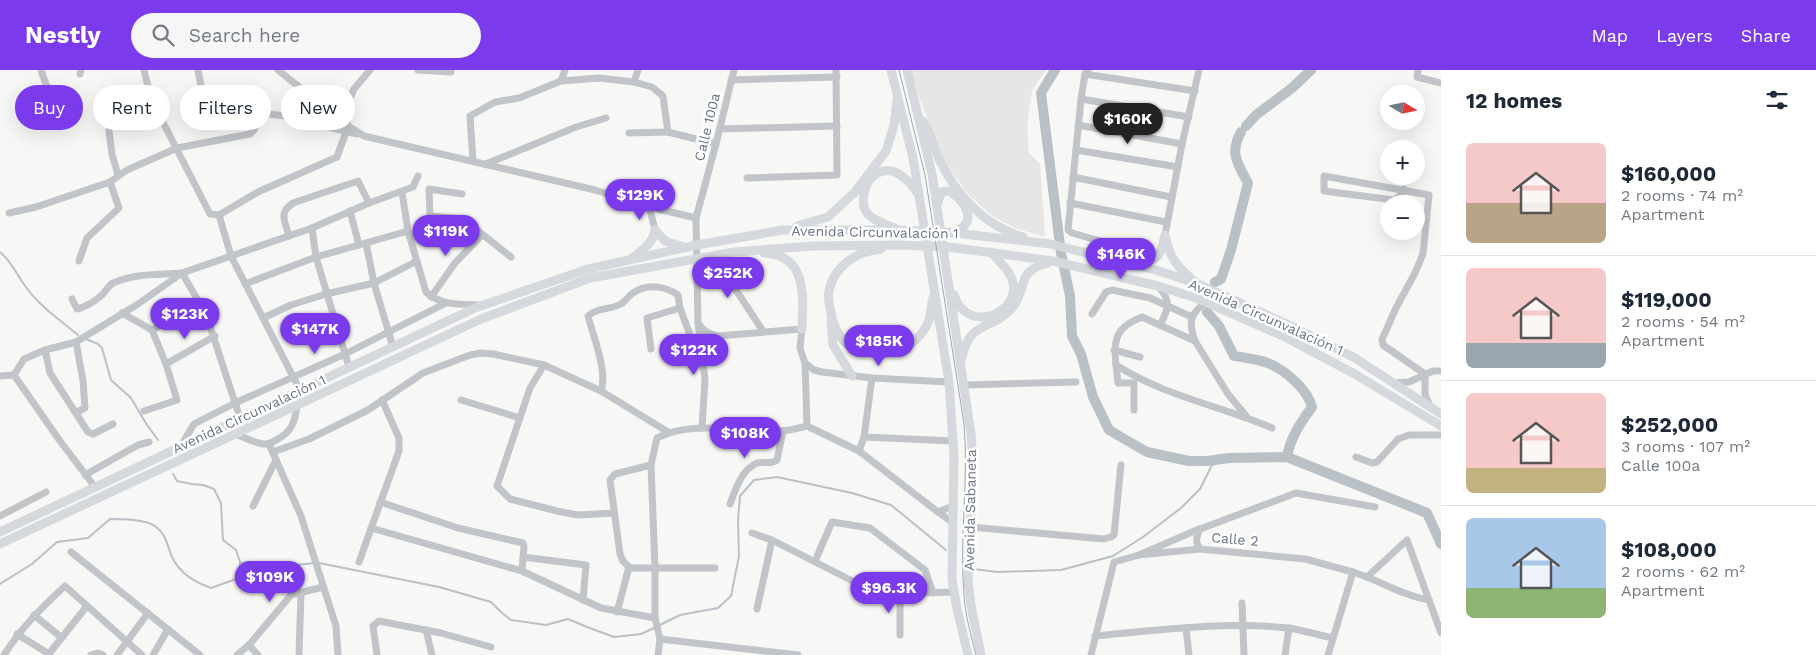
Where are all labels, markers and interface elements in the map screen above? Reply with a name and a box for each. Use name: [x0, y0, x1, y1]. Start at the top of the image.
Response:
search box: [131, 13, 481, 58]
text: Nestly: [25, 21, 101, 49]
icon: search: [149, 21, 177, 49]
text: Search here: [189, 24, 300, 47]
text: Map: [1591, 25, 1628, 46]
text: Layers: [1656, 25, 1713, 46]
text: Share: [1741, 25, 1791, 46]
chip: Buy: [15, 85, 83, 130]
chip: Rent: [93, 85, 170, 130]
chip: Filters: [180, 85, 271, 130]
chip: New: [281, 85, 355, 130]
north arrow: [1380, 85, 1425, 130]
map controls: [1380, 85, 1425, 240]
icon: filters: [1763, 86, 1791, 114]
text: 12 homes: [1466, 88, 1562, 113]
street label: Calle 100a: [691, 91, 723, 163]
pin: $160K: [1093, 102, 1163, 145]
text: $160K: [1104, 109, 1152, 128]
button: +: [1380, 140, 1425, 185]
text: $160,000: [1621, 161, 1716, 186]
icon: home: [1506, 163, 1566, 223]
pin: $129K: [605, 178, 675, 221]
text: $129K: [616, 185, 664, 204]
text: 2 rooms · 74 m²: [1621, 186, 1743, 205]
button: −: [1380, 195, 1425, 240]
text: Apartment: [1621, 205, 1704, 224]
pin: $119K: [411, 214, 481, 257]
text: $119K: [424, 221, 469, 240]
street label: Avenida Circunvalación 1: [791, 223, 959, 241]
pin: $146K: [1086, 238, 1156, 280]
text: $146K: [1097, 244, 1145, 263]
pin: $252K: [693, 256, 763, 299]
text: $252K: [703, 263, 753, 282]
street label: Avenida Circunvalación 1: [1186, 276, 1346, 358]
text: $119,000: [1621, 287, 1712, 312]
icon: home: [1506, 288, 1566, 348]
pin: $123K: [150, 298, 220, 340]
text: $123K: [161, 304, 209, 323]
pin: $147K: [280, 312, 350, 355]
text: 2 rooms · 54 m²: [1621, 312, 1745, 331]
text: $147K: [291, 319, 339, 338]
pin: $185K: [844, 324, 914, 367]
text: $185K: [855, 331, 903, 350]
text: Apartment: [1621, 331, 1704, 350]
pin: $122K: [659, 334, 729, 376]
text: $122K: [670, 340, 718, 359]
street label: Avenida Circunvalación 1: [170, 371, 328, 457]
text: $252,000: [1621, 412, 1718, 437]
icon: home: [1506, 413, 1566, 473]
pin: $108K: [710, 416, 780, 459]
text: $108K: [721, 423, 769, 442]
text: 3 rooms · 107 m²: [1621, 437, 1750, 456]
street label: Avenida Sabaneta: [961, 449, 979, 571]
text: Calle 100a: [1621, 456, 1700, 475]
street label: Calle 2: [1211, 529, 1259, 549]
text: $108,000: [1621, 537, 1717, 562]
icon: home: [1506, 538, 1566, 598]
pin: $109K: [235, 560, 305, 603]
text: 2 rooms · 62 m²: [1621, 562, 1745, 581]
text: $109K: [246, 567, 294, 586]
pin: $96.3K: [848, 572, 930, 614]
text: $96.3K: [861, 578, 917, 597]
text: Apartment: [1621, 581, 1704, 600]

